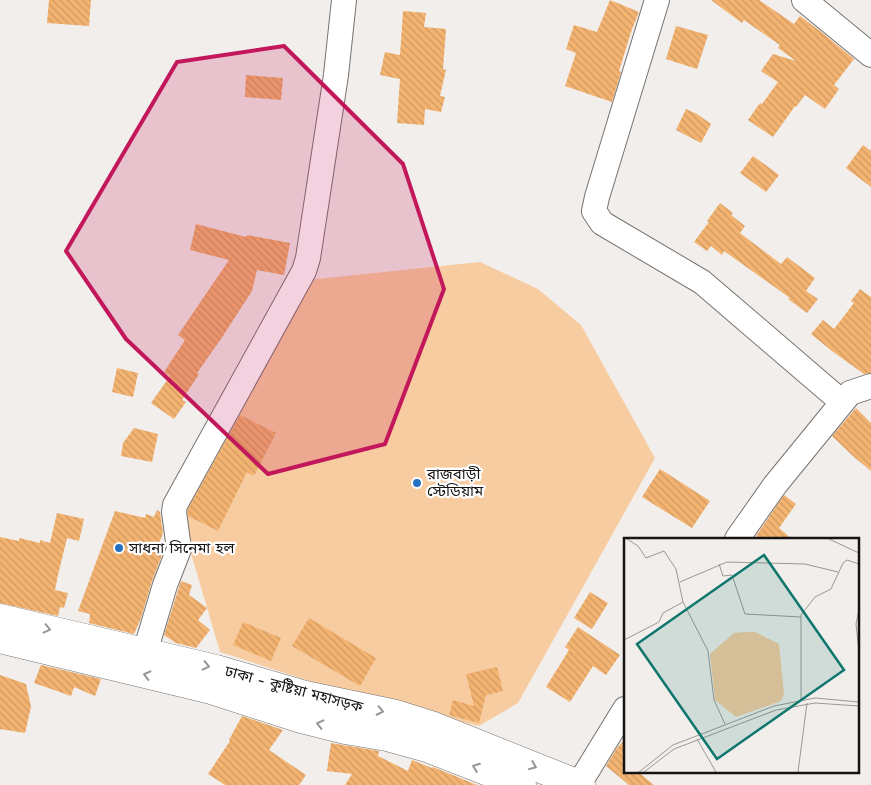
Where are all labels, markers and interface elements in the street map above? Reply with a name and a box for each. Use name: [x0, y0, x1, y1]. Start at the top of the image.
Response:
place label: রাজবাড়ী স্টেডিয়াম: [426, 465, 484, 500]
marker: রাজবাড়ী স্টেডিয়াম: [411, 477, 423, 489]
inset map: [624, 538, 858, 772]
place label: সাধনা সিনেমা হল: [128, 539, 235, 557]
marker: সাধনা সিনেমা হল: [113, 542, 125, 554]
one-way arrow: [43, 623, 52, 634]
one-way arrow: [201, 660, 210, 671]
street label: ঢাকা - কুষ্টিয়া মহাসড়ক: [222, 662, 366, 716]
one-way arrow: [144, 670, 152, 680]
one-way arrow: [375, 705, 384, 716]
one-way arrow: [316, 719, 325, 730]
one-way arrow: [528, 759, 537, 770]
one-way arrow: [472, 763, 481, 774]

